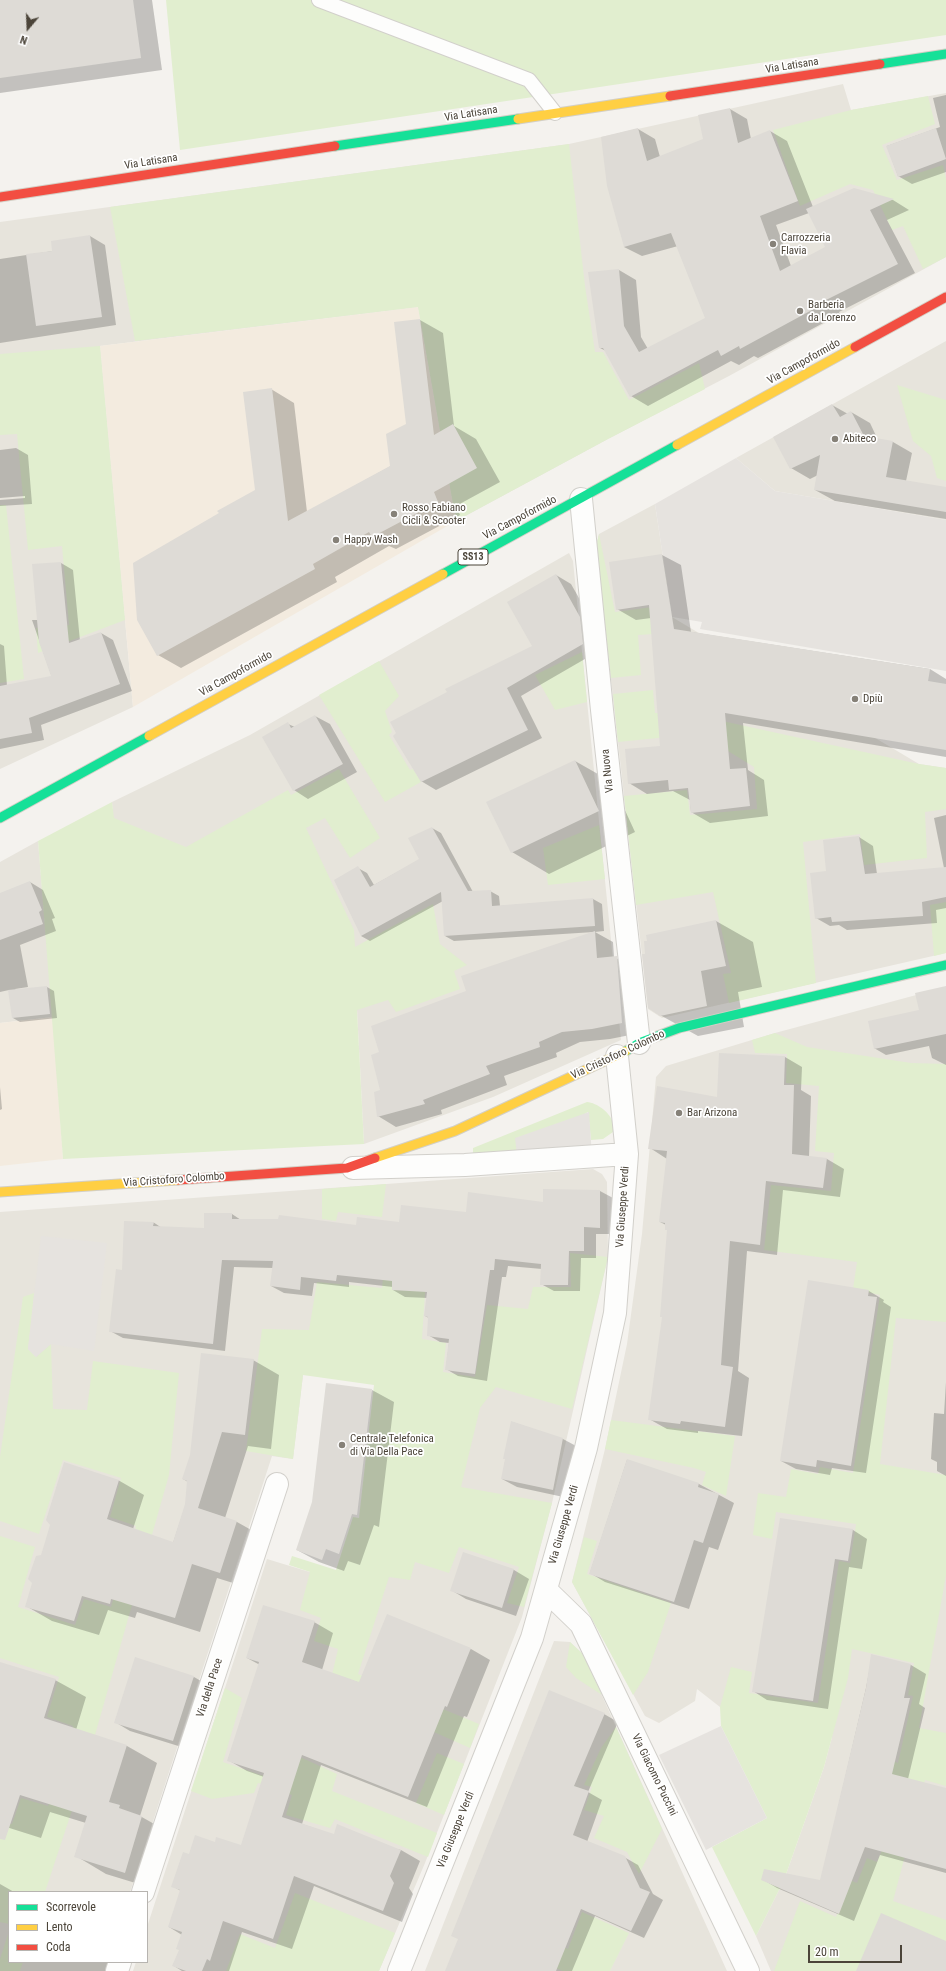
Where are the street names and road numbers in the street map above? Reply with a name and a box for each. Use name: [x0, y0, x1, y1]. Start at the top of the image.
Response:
street label: Via Latisana: [764, 55, 820, 77]
street label: Via Latisana: [443, 103, 499, 125]
street label: Via Latisana: [123, 151, 179, 173]
street label: Via Campoformido: [765, 337, 843, 387]
street label: Via Campoformido: [481, 493, 559, 543]
road number: SS13: [458, 549, 488, 565]
street label: Via Campoformido: [197, 649, 275, 699]
street label: Via Nuova: [599, 748, 617, 794]
street label: Via Cristoforo Colombo: [569, 1028, 667, 1082]
street label: Via Giuseppe Verdi: [614, 1166, 632, 1248]
street label: Via Cristoforo Colombo: [123, 1170, 225, 1190]
street label: Via Giuseppe Verdi: [546, 1484, 582, 1566]
street label: Via della Pace: [194, 1657, 226, 1719]
street label: Via Giacomo Puccini: [628, 1732, 680, 1818]
street label: Via Giuseppe Verdi: [435, 1790, 477, 1870]

